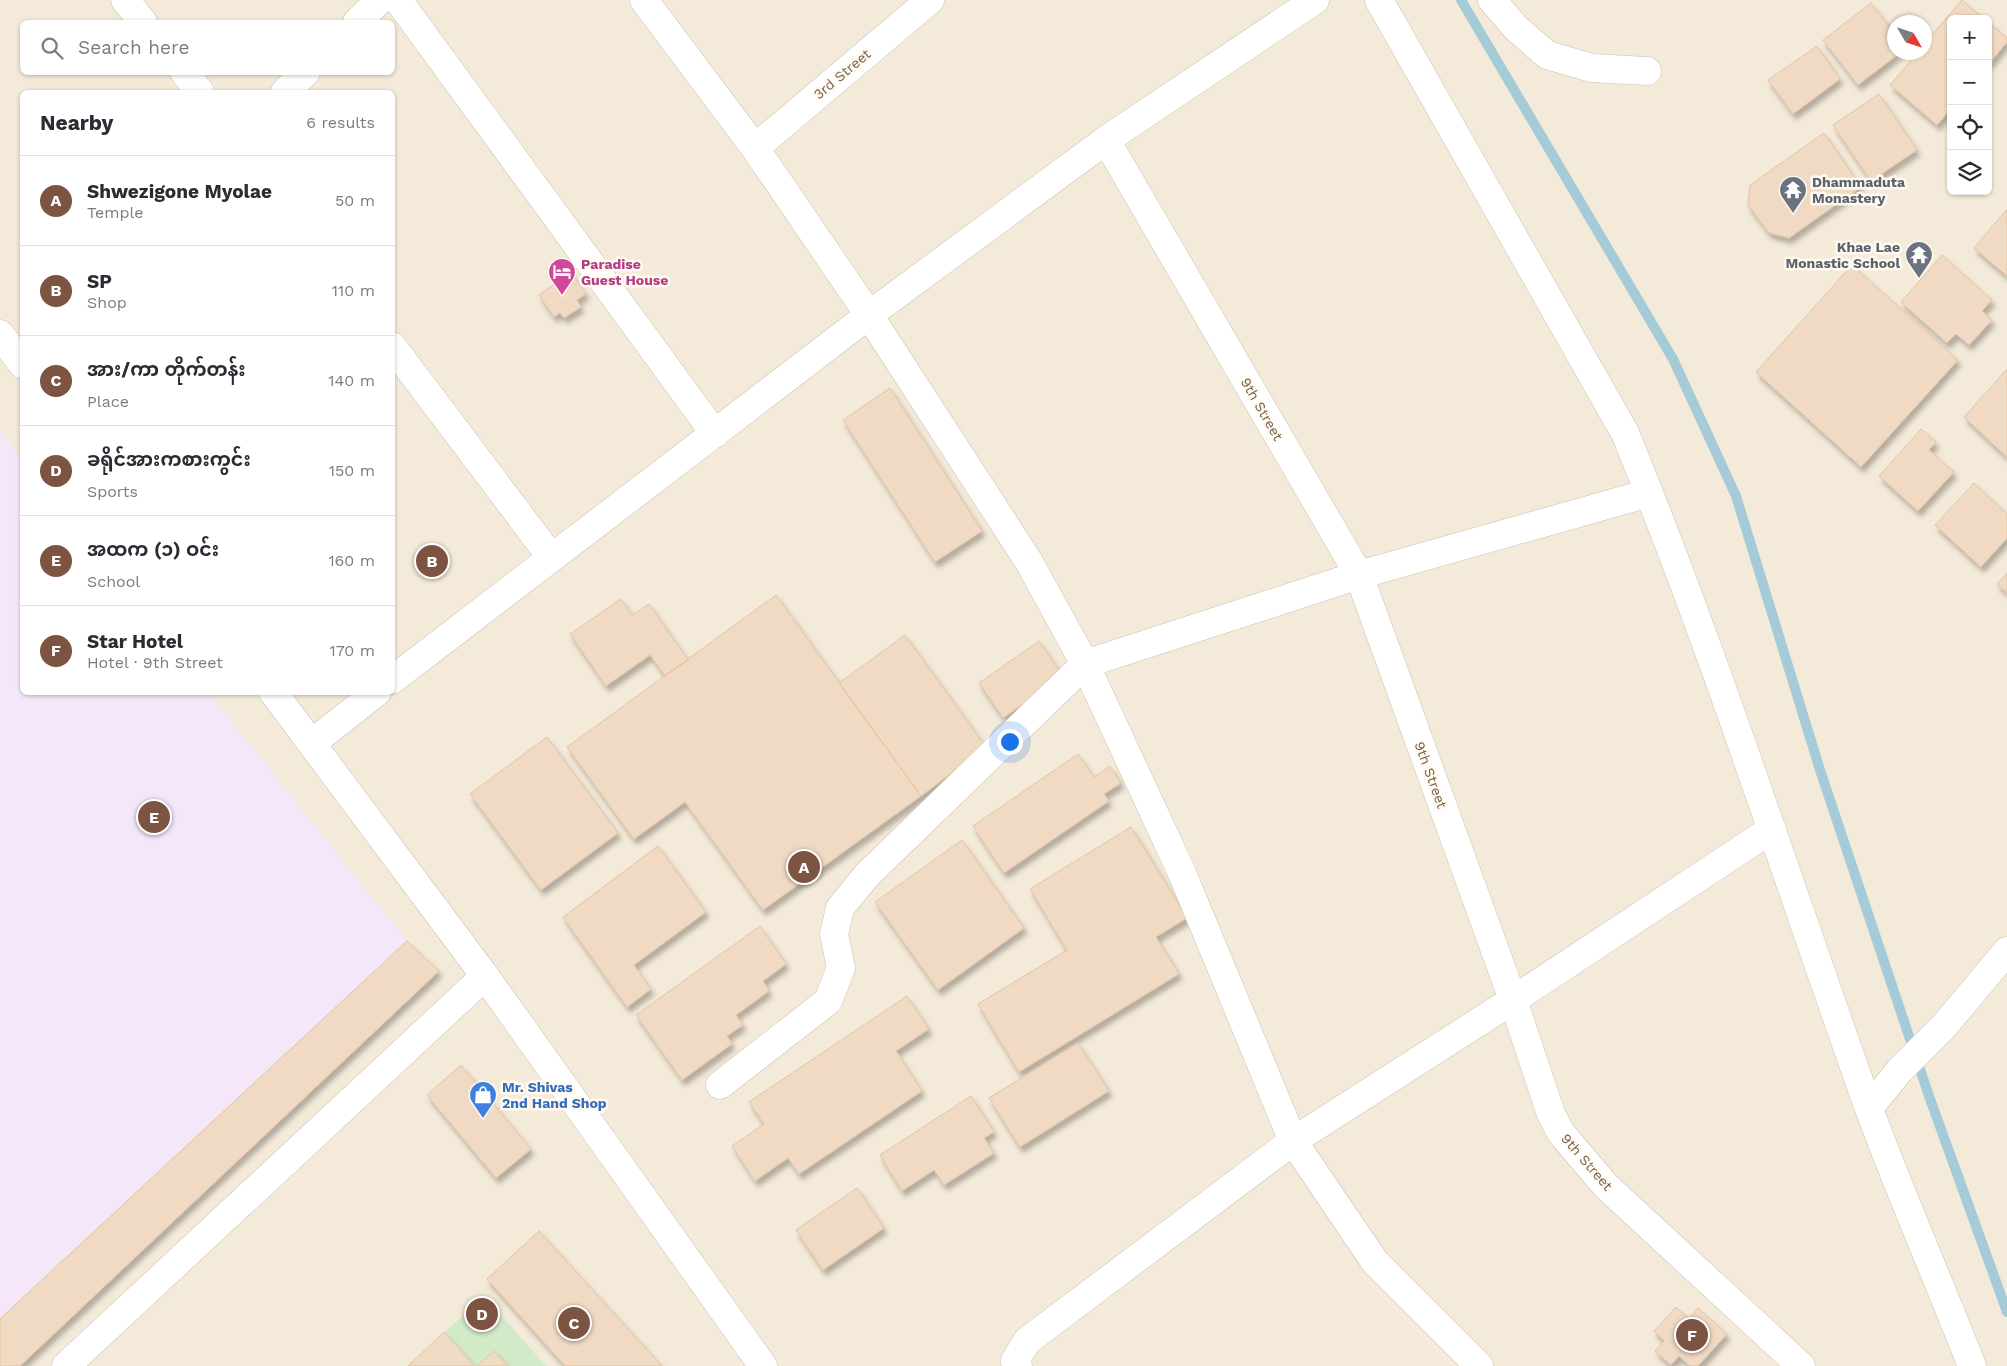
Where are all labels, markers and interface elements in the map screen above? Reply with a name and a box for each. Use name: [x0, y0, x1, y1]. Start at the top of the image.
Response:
north arrow: [1887, 15, 1932, 60]
map controls: [1947, 15, 1992, 195]
button: +: [1947, 15, 1992, 60]
search box: [20, 20, 395, 75]
icon: search: [38, 34, 66, 62]
text: Search here: [78, 36, 189, 59]
street label: 3rd Street: [810, 46, 874, 102]
button: −: [1947, 60, 1992, 105]
button: locate: [1947, 105, 1992, 150]
text: Nearby: [40, 110, 113, 135]
text: 6 results: [306, 113, 375, 132]
button: layers: [1947, 150, 1992, 195]
place label: Dhammaduta Monastery: [1812, 174, 1906, 206]
temple icon: Dhammaduta Monastery: [1778, 175, 1808, 214]
text: Shwezigone Myolae: [87, 180, 272, 203]
text: A: [51, 191, 61, 210]
text: 50 m: [335, 191, 375, 210]
text: Temple: [87, 203, 144, 222]
place label: Khae Lae Monastic School: [1786, 239, 1900, 271]
temple icon: Khae Lae Monastic School: [1904, 240, 1934, 279]
place label: Paradise Guest House: [581, 256, 668, 288]
hotel icon: Paradise Guest House: [547, 257, 577, 296]
text: SP: [87, 270, 112, 293]
text: B: [51, 281, 61, 300]
text: 110 m: [332, 281, 375, 300]
text: Shop: [87, 293, 127, 312]
text: အား/ကာ တိုက်တန်း: [87, 358, 246, 381]
text: C: [51, 371, 61, 390]
text: 140 m: [328, 371, 375, 390]
street label: 9th Street: [1238, 375, 1287, 443]
text: Place: [87, 392, 129, 411]
text: ခရိုင်အားကစားကွင်း: [87, 448, 251, 471]
text: D: [50, 461, 62, 480]
text: 150 m: [329, 461, 375, 480]
text: Sports: [87, 482, 138, 501]
text: အထက (၁) ဝင်း: [87, 538, 219, 561]
pin: B: [416, 542, 448, 580]
text: E: [51, 551, 61, 570]
text: 160 m: [328, 551, 375, 570]
text: School: [87, 572, 140, 591]
text: Star Hotel: [87, 630, 183, 653]
text: F: [51, 641, 61, 660]
text: 170 m: [329, 641, 375, 660]
text: Hotel · 9th Street: [87, 653, 223, 672]
your location: [997, 729, 1023, 755]
street label: 9th Street: [1411, 739, 1451, 811]
pin: E: [138, 798, 170, 836]
pin: A: [788, 848, 820, 886]
place label: Mr. Shivas 2nd Hand Shop: [502, 1079, 607, 1111]
shop icon: Mr. Shivas 2nd Hand Shop: [468, 1080, 498, 1119]
street label: 9th Street: [1558, 1130, 1616, 1194]
pin: D: [466, 1295, 498, 1333]
pin: C: [558, 1304, 590, 1342]
pin: F: [1676, 1316, 1708, 1354]

